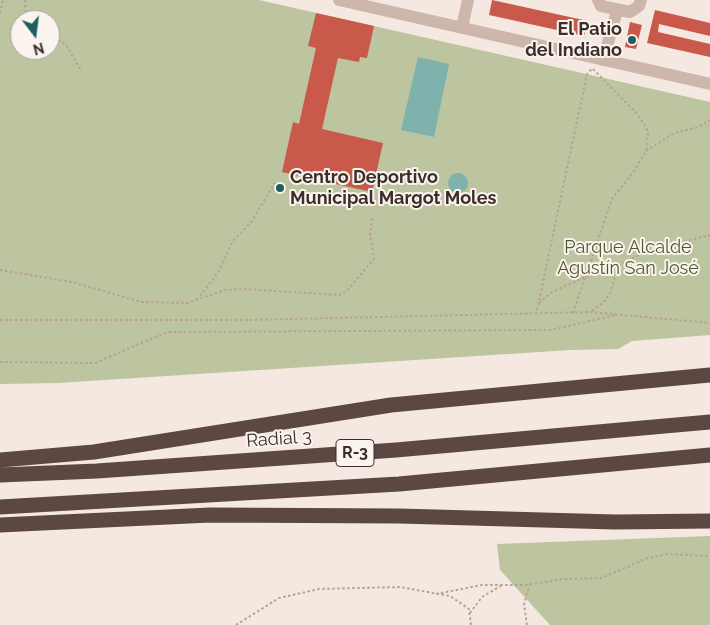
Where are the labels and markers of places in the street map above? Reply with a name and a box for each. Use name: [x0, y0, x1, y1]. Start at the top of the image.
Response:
place label: El Patio del Indiano: [525, 19, 622, 62]
marker: El Patio del Indiano: [626, 34, 638, 46]
place label: Centro Deportivo Municipal Margot Moles: [290, 167, 496, 210]
marker: Centro Deportivo Municipal Margot Moles: [274, 182, 286, 194]

